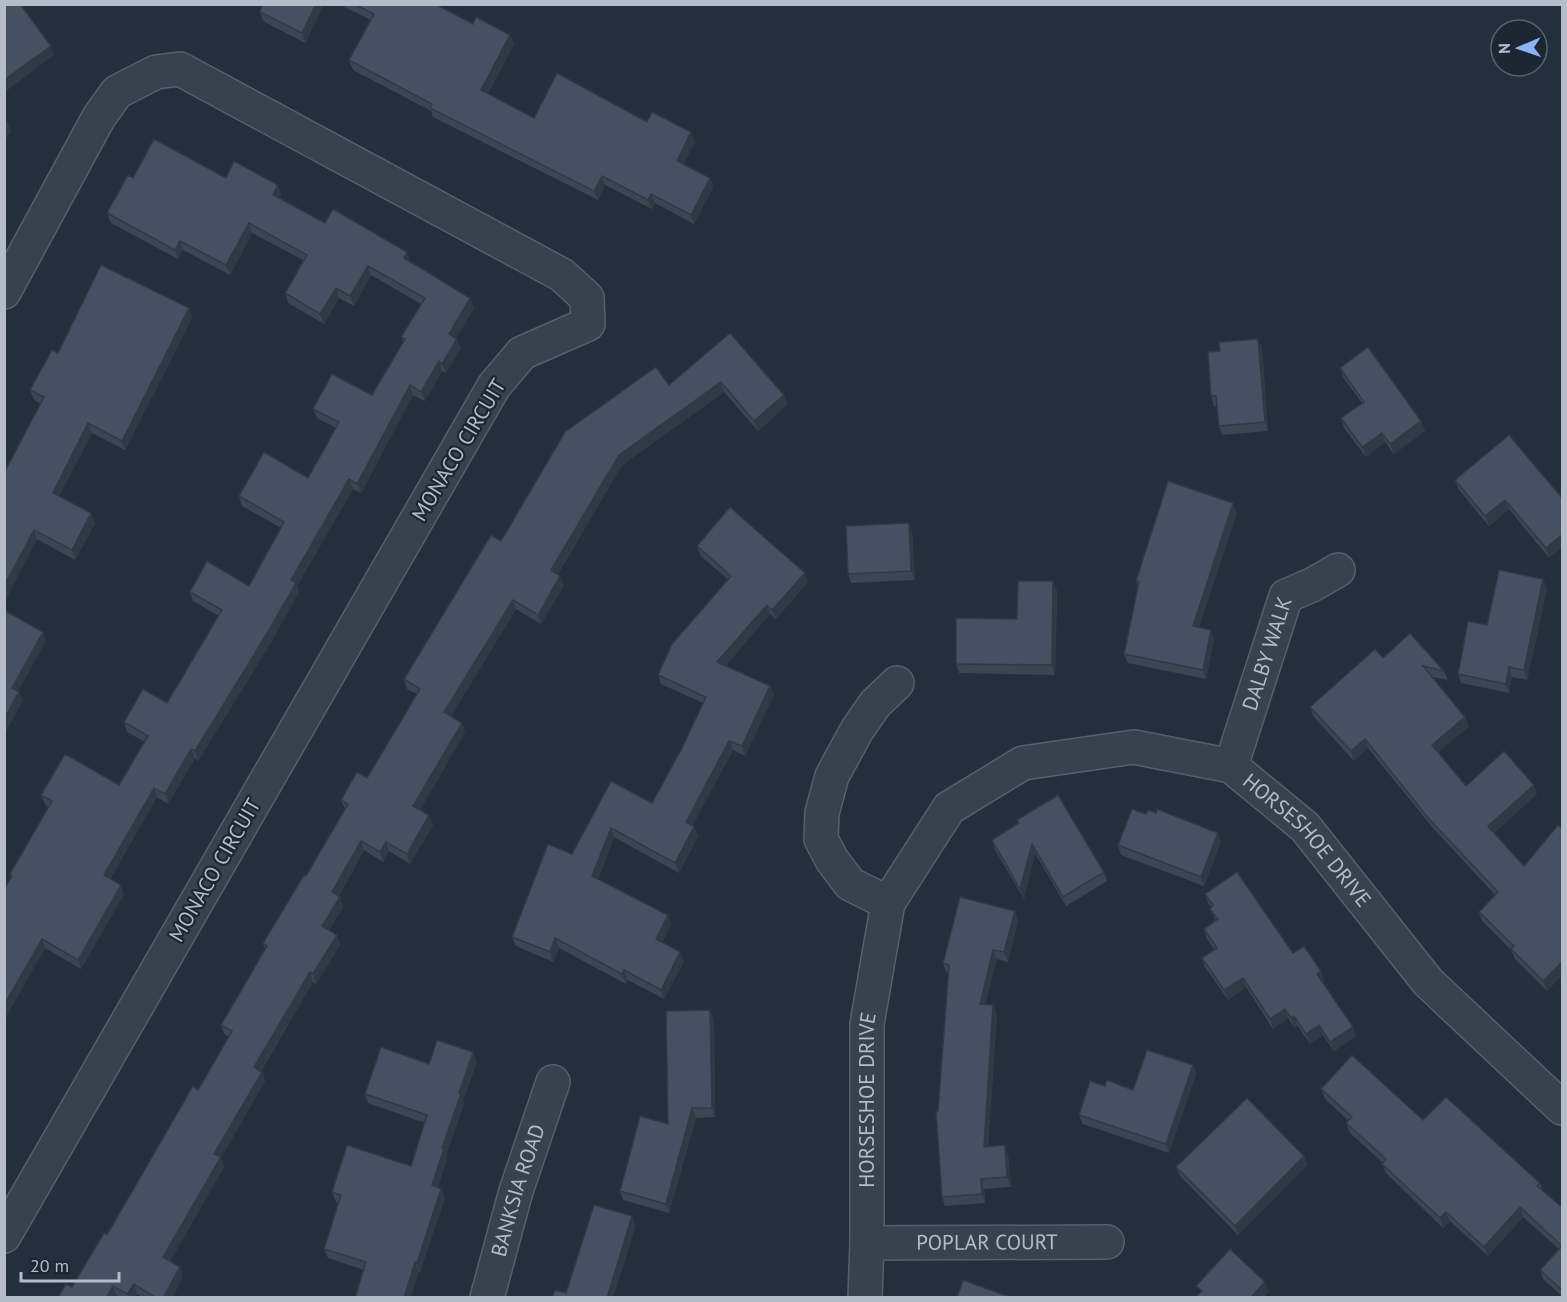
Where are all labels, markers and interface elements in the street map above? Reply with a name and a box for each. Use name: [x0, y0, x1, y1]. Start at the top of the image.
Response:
north arrow: [1489, 18, 1549, 78]
text: N: [1494, 43, 1514, 54]
street label: MONACO CIRCUIT: [405, 373, 512, 526]
street label: DALBY WALK: [1236, 593, 1298, 714]
street label: HORSESHOE DRIVE: [1237, 767, 1377, 912]
street label: MONACO CIRCUIT: [163, 793, 267, 946]
street label: HORSESHOE DRIVE: [853, 1010, 882, 1188]
street label: BANKSIA ROAD: [485, 1120, 551, 1260]
street label: POPLAR COURT: [916, 1228, 1058, 1256]
scale bar: [21, 1245, 118, 1283]
text: 20 m: [30, 1254, 69, 1277]

